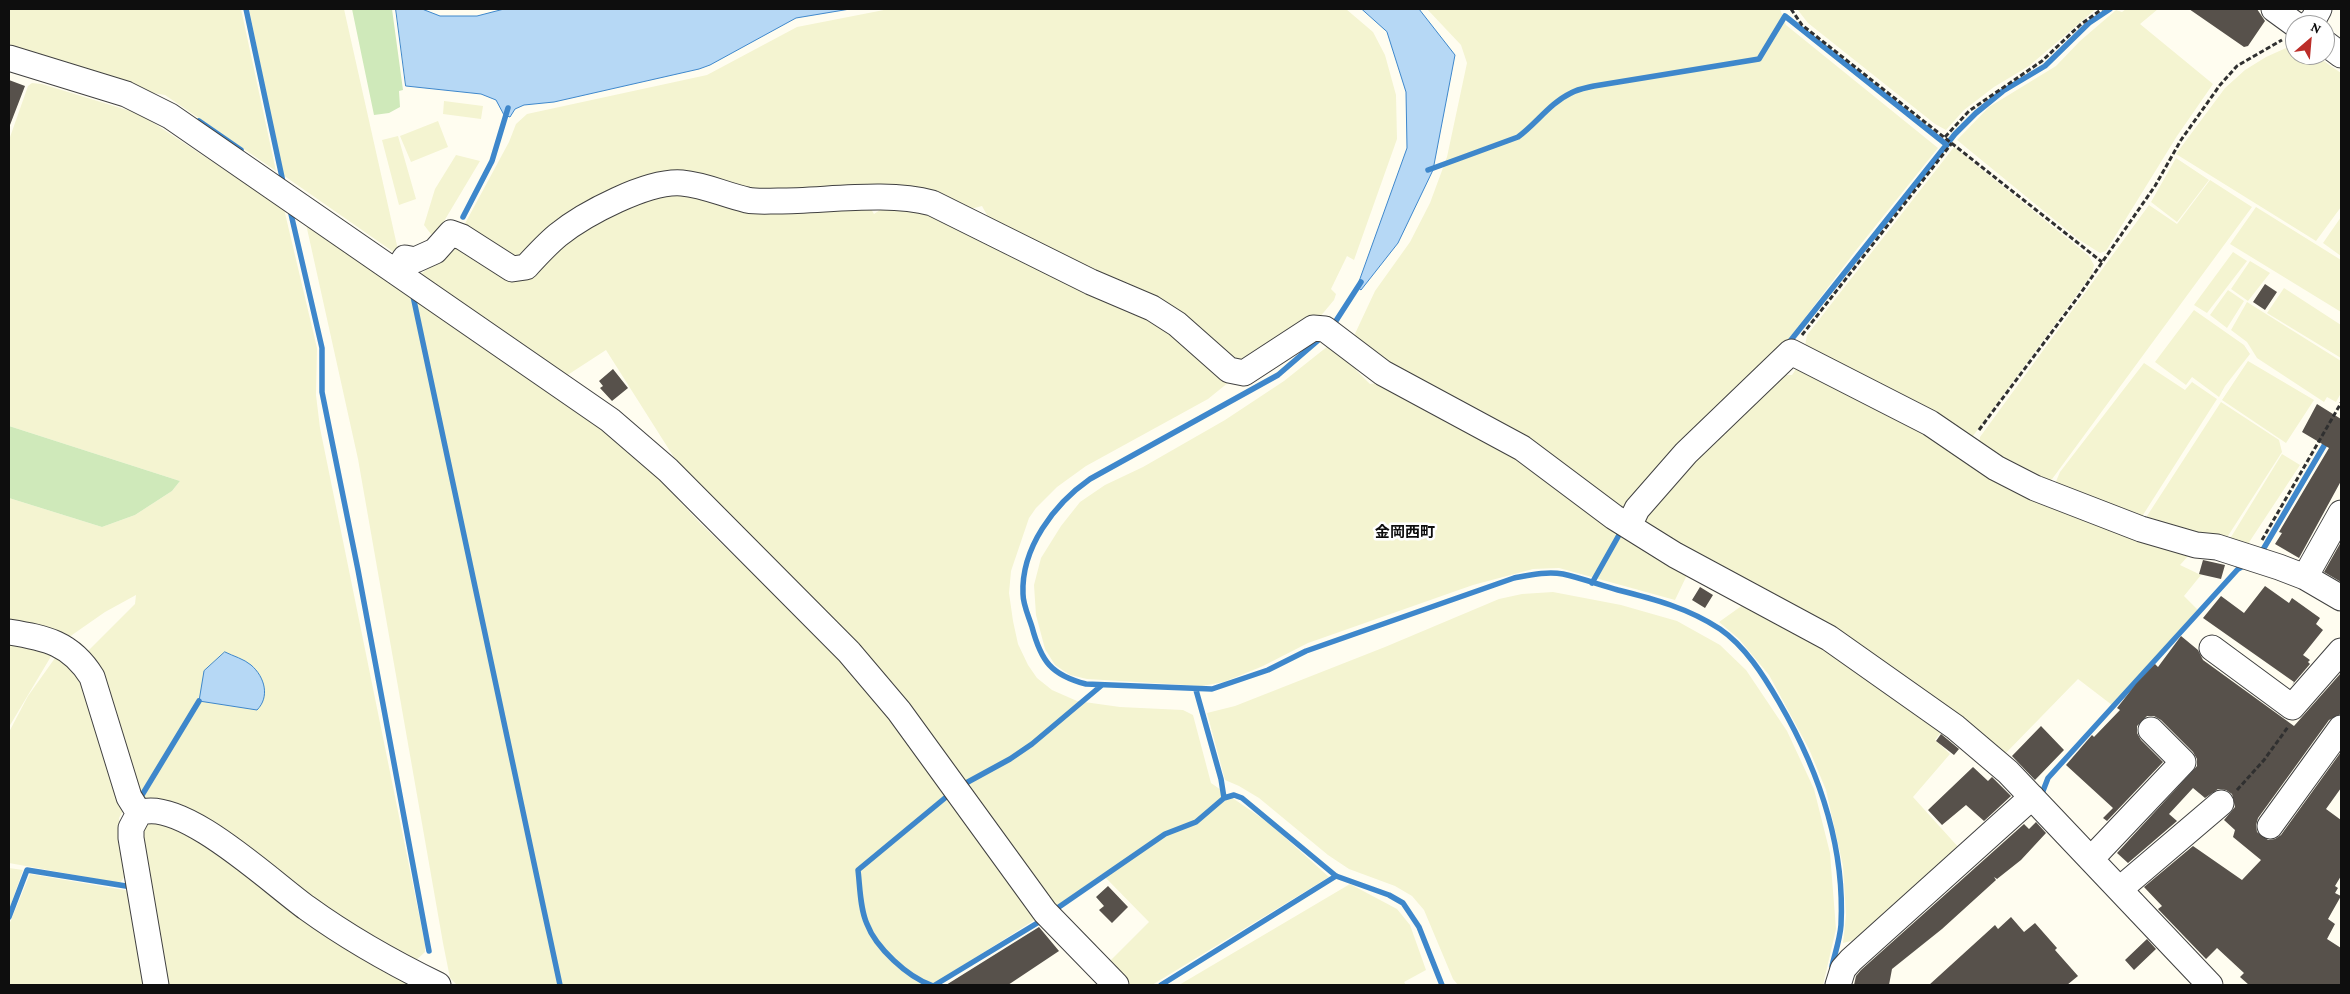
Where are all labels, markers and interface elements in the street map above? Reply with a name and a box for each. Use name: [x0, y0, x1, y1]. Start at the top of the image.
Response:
north arrow: [2285, 15, 2335, 65]
text: N: [2308, 18, 2324, 37]
district label: 金岡西町: [1375, 523, 1435, 541]

